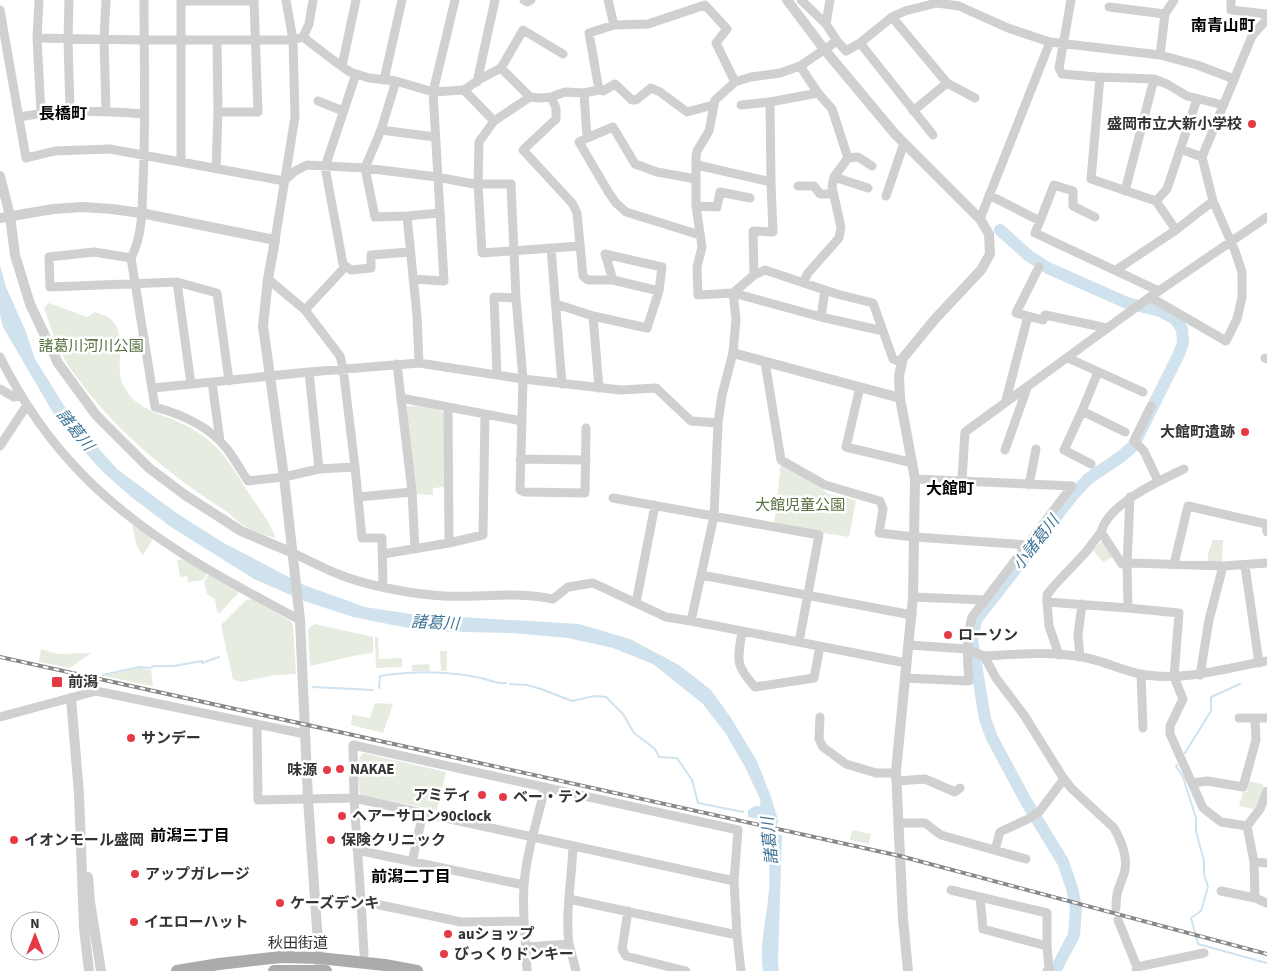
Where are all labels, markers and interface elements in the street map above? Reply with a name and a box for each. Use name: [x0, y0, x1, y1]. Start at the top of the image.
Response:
district label: 南青山町: [1191, 15, 1255, 37]
district label: 長橋町: [39, 103, 87, 125]
place label: 盛岡市立大新小学校: [1107, 114, 1242, 135]
marker: 盛岡市立大新小学校: [1246, 118, 1258, 130]
park label: 諸葛川河川公園: [38, 336, 144, 357]
water label: 諸葛川: [51, 404, 100, 457]
place label: 大館町遺跡: [1160, 422, 1235, 443]
marker: 大館町遺跡: [1239, 426, 1251, 438]
district label: 大館町: [926, 478, 974, 500]
park label: 大館児童公園: [755, 495, 845, 516]
water label: 小諸葛川: [1008, 509, 1066, 575]
water label: 諸葛川: [410, 611, 462, 635]
place label: ローソン: [958, 625, 1018, 646]
marker: ローソン: [942, 629, 954, 641]
place label: 前潟: [68, 672, 98, 693]
marker: 前潟: [50, 675, 64, 689]
place label: サンデー: [141, 728, 201, 749]
marker: サンデー: [125, 732, 137, 744]
place label: NAKAE: [350, 759, 394, 780]
place label: 味源: [287, 760, 318, 781]
marker: NAKAE: [334, 763, 346, 775]
marker: 味源: [321, 764, 333, 776]
place label: アミティ: [413, 785, 472, 806]
place label: ベー・テン: [513, 787, 588, 808]
marker: アミティ: [476, 789, 488, 801]
marker: ベー・テン: [497, 791, 509, 803]
place label: ヘアーサロン90clock: [352, 806, 492, 827]
marker: ヘアーサロン90clock: [336, 810, 348, 822]
water label: 諸葛川: [756, 814, 783, 866]
district label: 前潟三丁目: [150, 825, 230, 847]
place label: イオンモール盛岡: [24, 830, 144, 851]
place label: 保険クリニック: [341, 830, 446, 851]
marker: イオンモール盛岡: [8, 834, 20, 846]
marker: 保険クリニック: [325, 834, 337, 846]
place label: アップガレージ: [145, 864, 250, 885]
district label: 前潟二丁目: [371, 866, 451, 888]
marker: アップガレージ: [129, 868, 141, 880]
place label: ケーズデンキ: [290, 893, 379, 914]
marker: ケーズデンキ: [274, 897, 286, 909]
north arrow: [10, 911, 60, 961]
place label: イエローハット: [144, 912, 249, 933]
text: N: [30, 914, 40, 934]
marker: イエローハット: [128, 916, 140, 928]
place label: auショップ: [458, 924, 534, 945]
marker: auショップ: [442, 928, 454, 940]
street label: 秋田街道: [268, 933, 328, 954]
place label: びっくりドンキー: [454, 944, 574, 965]
marker: びっくりドンキー: [438, 948, 450, 960]

